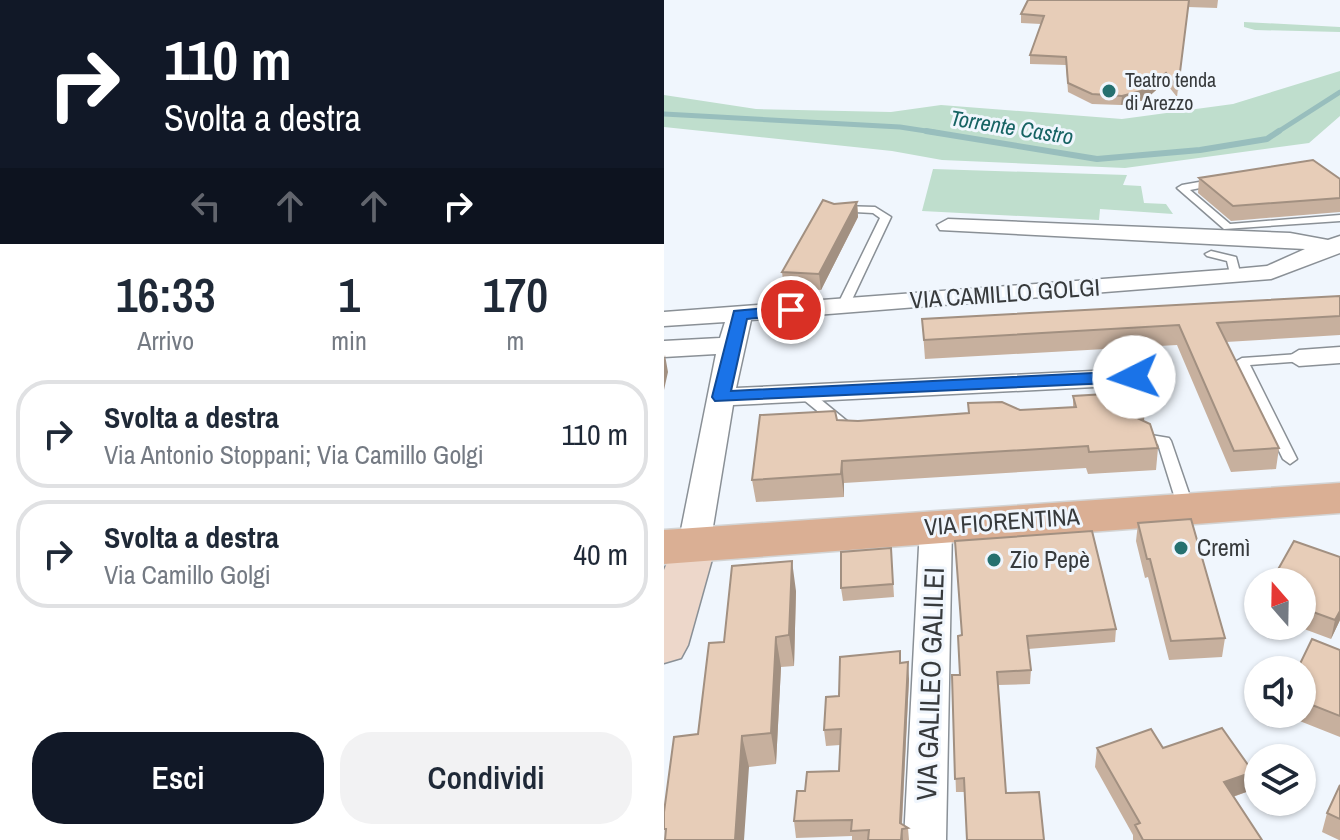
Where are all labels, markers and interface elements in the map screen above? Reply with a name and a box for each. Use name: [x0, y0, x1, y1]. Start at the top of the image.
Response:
text: 110 m: [164, 22, 292, 97]
icon: right: [32, 32, 136, 136]
place label: Teatro tenda di Arezzo: [1125, 66, 1216, 116]
marker: Teatro tenda di Arezzo: [1100, 82, 1118, 100]
text: Svolta a destra: [164, 94, 361, 142]
water label: Torrente Castro: [948, 102, 1076, 152]
icon: left: [184, 184, 228, 228]
icon: ahead: [268, 184, 312, 228]
icon: ahead: [352, 184, 396, 228]
icon: right: [436, 184, 480, 228]
text: 16:33: [116, 262, 216, 327]
text: 1: [338, 262, 360, 327]
text: 170: [483, 262, 548, 327]
street label: VIA CAMILLO GOLGI: [909, 270, 1101, 316]
pin: [757, 276, 825, 344]
icon: arrive: [769, 288, 813, 332]
text: Arrivo: [137, 323, 194, 358]
text: min: [331, 323, 367, 358]
text: m: [507, 323, 524, 358]
position arrow: [1092, 335, 1176, 419]
text: Svolta a destra: [104, 397, 279, 437]
icon: right: [36, 412, 80, 456]
text: 110 m: [561, 414, 628, 454]
text: Via Antonio Stoppani; Via Camillo Golgi: [104, 437, 484, 472]
street label: VIA FIORENTINA: [923, 500, 1081, 542]
text: Svolta a destra: [104, 517, 279, 557]
place label: Cremì: [1197, 531, 1251, 563]
icon: right: [36, 532, 80, 576]
text: 40 m: [573, 534, 628, 574]
marker: Cremì: [1172, 539, 1190, 557]
place label: Zio Pepè: [1010, 543, 1090, 575]
marker: Zio Pepè: [985, 551, 1003, 569]
text: Via Camillo Golgi: [104, 557, 271, 592]
street label: VIA GALILEO GALILEI: [907, 567, 953, 801]
north arrow: [1244, 568, 1316, 640]
map controls: [1244, 568, 1316, 816]
button: sound: [1244, 656, 1316, 728]
button: Esci: [32, 732, 324, 824]
button: Condividi: [340, 732, 632, 824]
button: layers: [1244, 744, 1316, 816]

